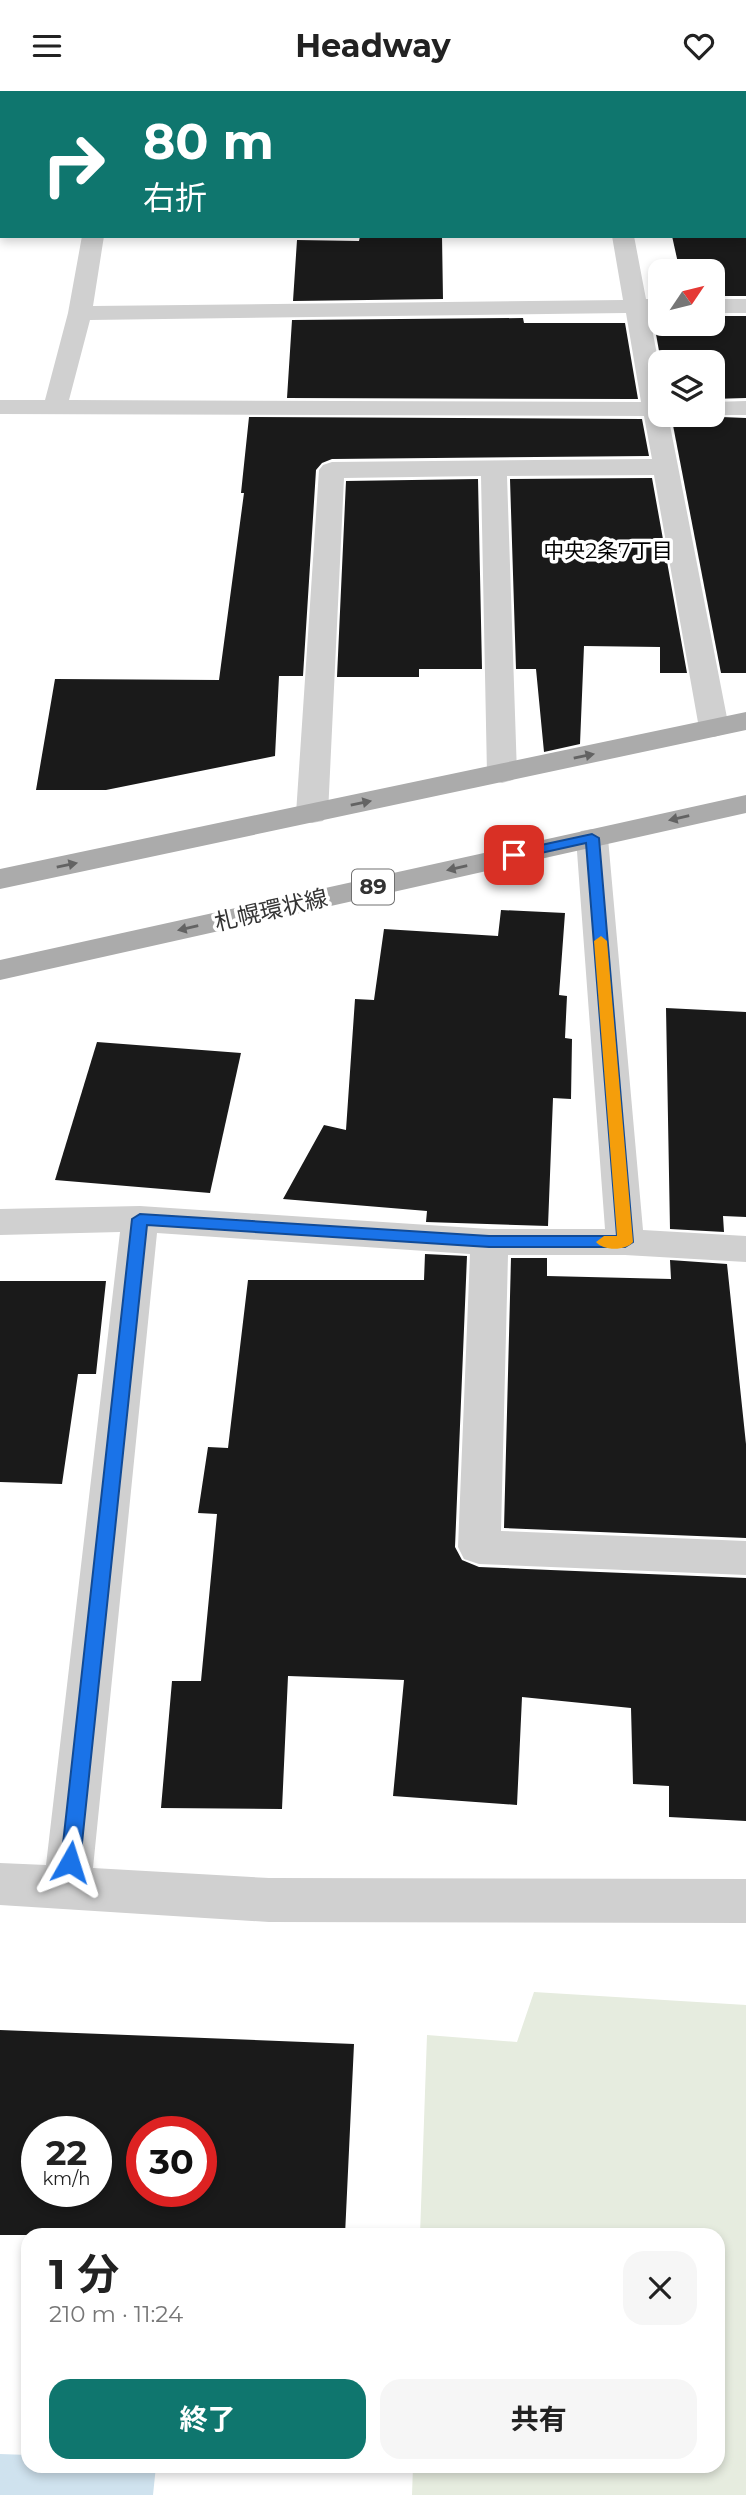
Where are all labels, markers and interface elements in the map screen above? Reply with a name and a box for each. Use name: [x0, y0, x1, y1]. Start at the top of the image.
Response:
text: Headway: [295, 26, 451, 65]
icon: menu: [28, 27, 66, 65]
icon: heart: [680, 27, 718, 65]
text: 80 m: [143, 112, 274, 171]
icon: right: [28, 119, 119, 210]
text: 右折: [143, 178, 207, 217]
north arrow: [648, 259, 724, 336]
map controls: [648, 259, 725, 427]
button: layers: [648, 350, 725, 427]
district label: 中央2条7丁目: [543, 538, 673, 563]
one-way arrow: [573, 751, 595, 762]
one-way arrow: [350, 798, 372, 809]
one-way arrow: [668, 813, 690, 824]
pin: [484, 825, 544, 885]
icon: arrive: [495, 836, 533, 874]
one-way arrow: [56, 859, 78, 870]
one-way arrow: [446, 863, 468, 874]
road number: 89: [352, 869, 394, 905]
street label: 札幌環状線: [212, 883, 330, 937]
one-way arrow: [176, 923, 198, 934]
position arrow: [33, 1825, 107, 1899]
speed limit sign: 30: [126, 2116, 217, 2207]
text: 22: [46, 2131, 87, 2174]
text: km/h: [42, 2168, 91, 2190]
text: 1 分: [49, 2248, 119, 2300]
button: close: [623, 2251, 697, 2325]
text: 210 m · 11:24: [49, 2300, 183, 2328]
button: 終了: [49, 2379, 366, 2459]
button: 共有: [380, 2379, 697, 2459]

